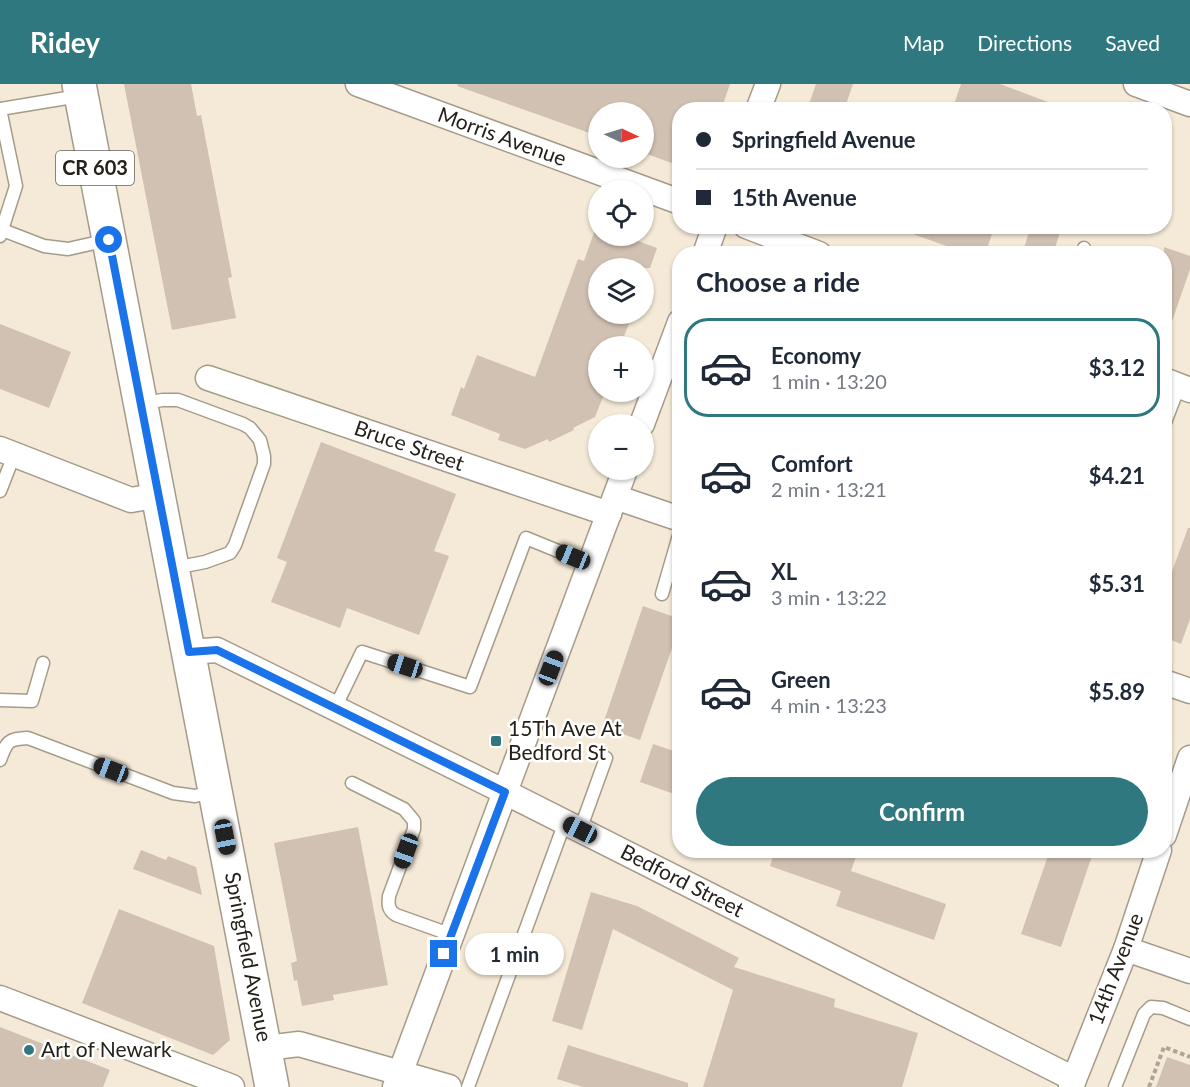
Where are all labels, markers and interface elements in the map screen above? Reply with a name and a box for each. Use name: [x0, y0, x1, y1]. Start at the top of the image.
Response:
text: Ridey: [30, 25, 100, 59]
text: Map: [903, 30, 944, 55]
text: Directions: [977, 30, 1072, 55]
text: Saved: [1105, 30, 1160, 55]
street label: Morris Avenue: [435, 101, 570, 170]
north arrow: [588, 102, 654, 168]
map controls: [588, 102, 654, 480]
text: Springfield Avenue: [732, 126, 916, 153]
road number: CR 603: [56, 151, 134, 185]
button: locate: [588, 180, 654, 246]
text: 15th Avenue: [732, 184, 857, 211]
route start: [95, 226, 122, 253]
button: layers: [588, 258, 654, 324]
text: Choose a ride: [696, 265, 860, 298]
button: +: [588, 336, 654, 402]
icon: car: [699, 341, 753, 395]
text: Economy: [771, 342, 861, 369]
text: $3.12: [1089, 354, 1145, 381]
text: 1 min · 13:20: [771, 369, 887, 393]
street label: Bruce Street: [351, 414, 468, 475]
button: −: [588, 414, 654, 480]
icon: car: [699, 449, 753, 503]
text: Comfort: [771, 450, 853, 477]
text: $4.21: [1089, 462, 1145, 489]
text: 2 min · 13:21: [771, 477, 887, 501]
car: [553, 542, 593, 572]
icon: car: [699, 557, 753, 611]
text: XL: [771, 558, 797, 585]
text: $5.31: [1089, 570, 1145, 597]
text: 3 min · 13:22: [771, 585, 887, 609]
car: [536, 648, 566, 688]
car: [385, 652, 425, 680]
icon: car: [699, 665, 753, 719]
text: Green: [771, 666, 831, 693]
text: $5.89: [1089, 678, 1145, 705]
text: 4 min · 13:23: [771, 693, 887, 717]
place label: 15Th Ave At Bedford St: [508, 715, 622, 764]
marker: 15Th Ave At Bedford St: [489, 734, 503, 748]
car: [91, 755, 131, 785]
button: Confirm: [696, 777, 1148, 846]
car: [560, 814, 600, 846]
car: [213, 818, 237, 856]
car: [391, 831, 421, 871]
street label: Bedford Street: [617, 838, 749, 922]
street label: Springfield Avenue: [221, 870, 278, 1044]
street label: 14th Avenue: [1082, 909, 1147, 1028]
callout: 1 min: [465, 933, 564, 975]
route end: [430, 940, 457, 967]
text: 1 min: [490, 942, 539, 966]
place label: Art of Newark: [41, 1036, 172, 1061]
marker: Art of Newark: [22, 1043, 36, 1057]

